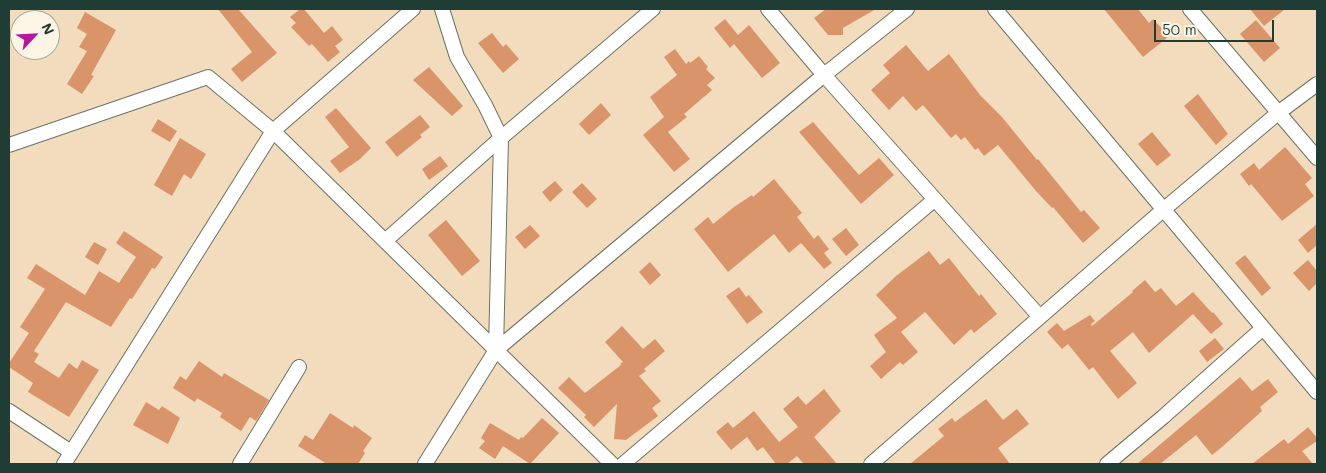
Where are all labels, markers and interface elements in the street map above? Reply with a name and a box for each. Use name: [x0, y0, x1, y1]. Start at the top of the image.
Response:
north arrow: [10, 10, 60, 60]
scale bar: [1156, 10, 1276, 42]
text: 50 m: [1162, 19, 1197, 39]
text: N: [37, 20, 59, 38]

